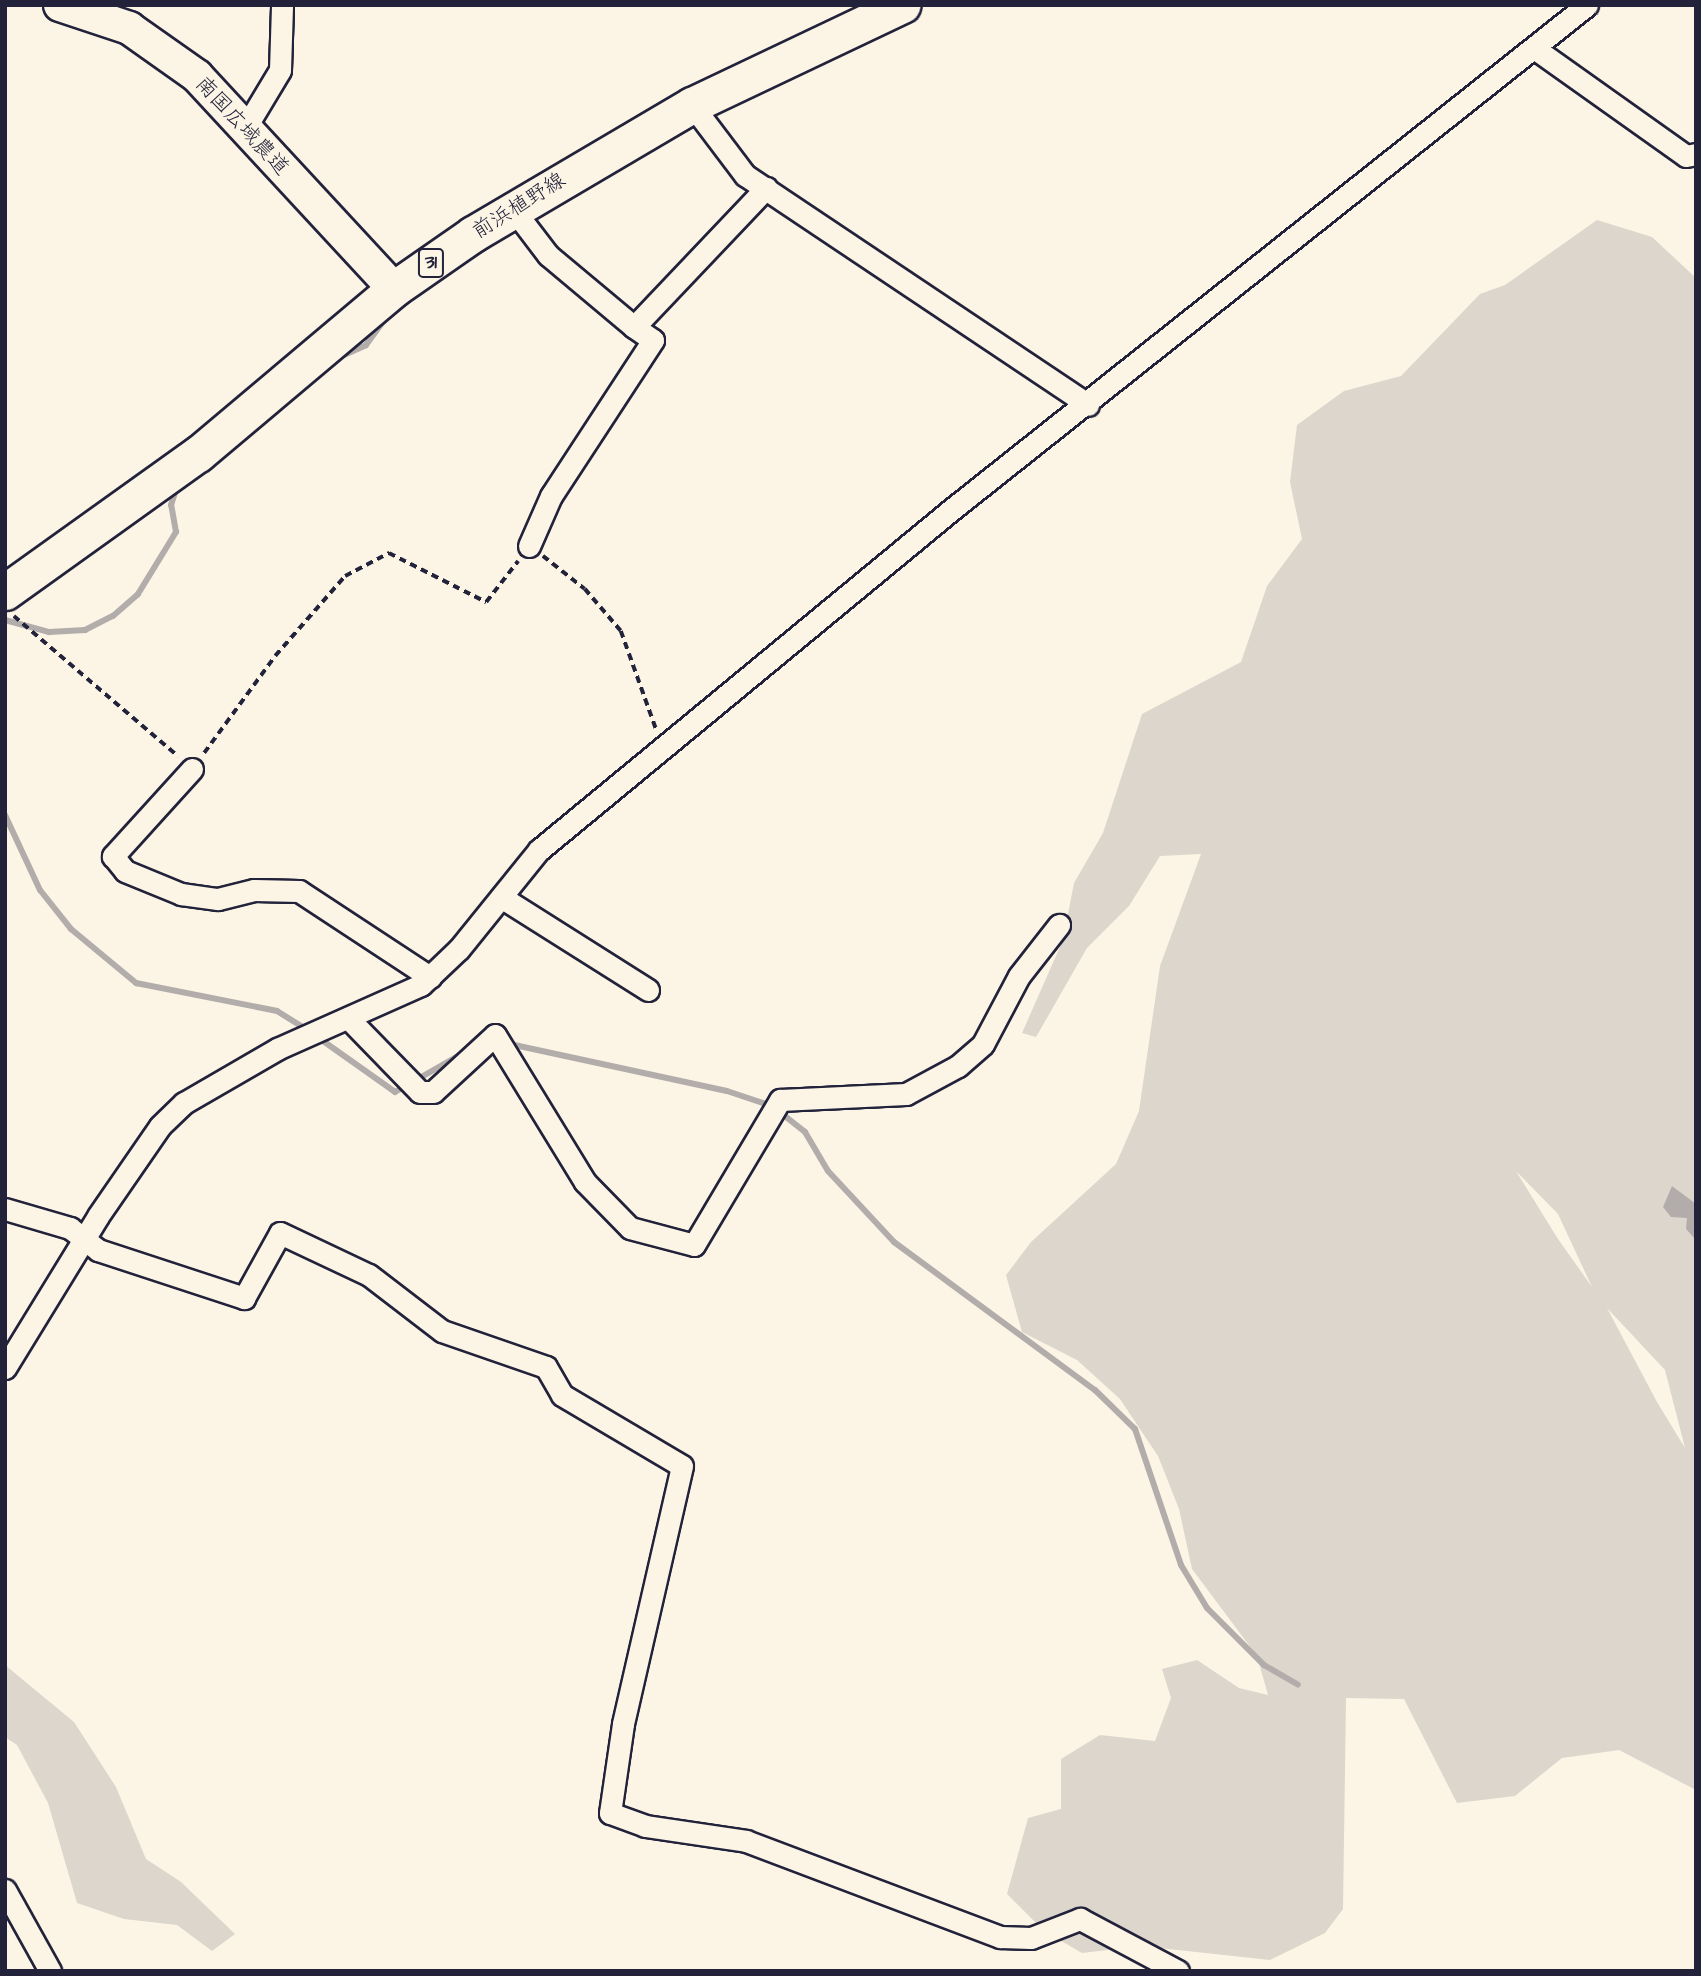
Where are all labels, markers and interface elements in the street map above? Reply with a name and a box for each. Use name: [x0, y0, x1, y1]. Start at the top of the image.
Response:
street label: 南国広域農道: [190, 71, 294, 181]
street label: 前浜植野線: [468, 167, 570, 245]
road number: 31: [417, 247, 445, 278]

